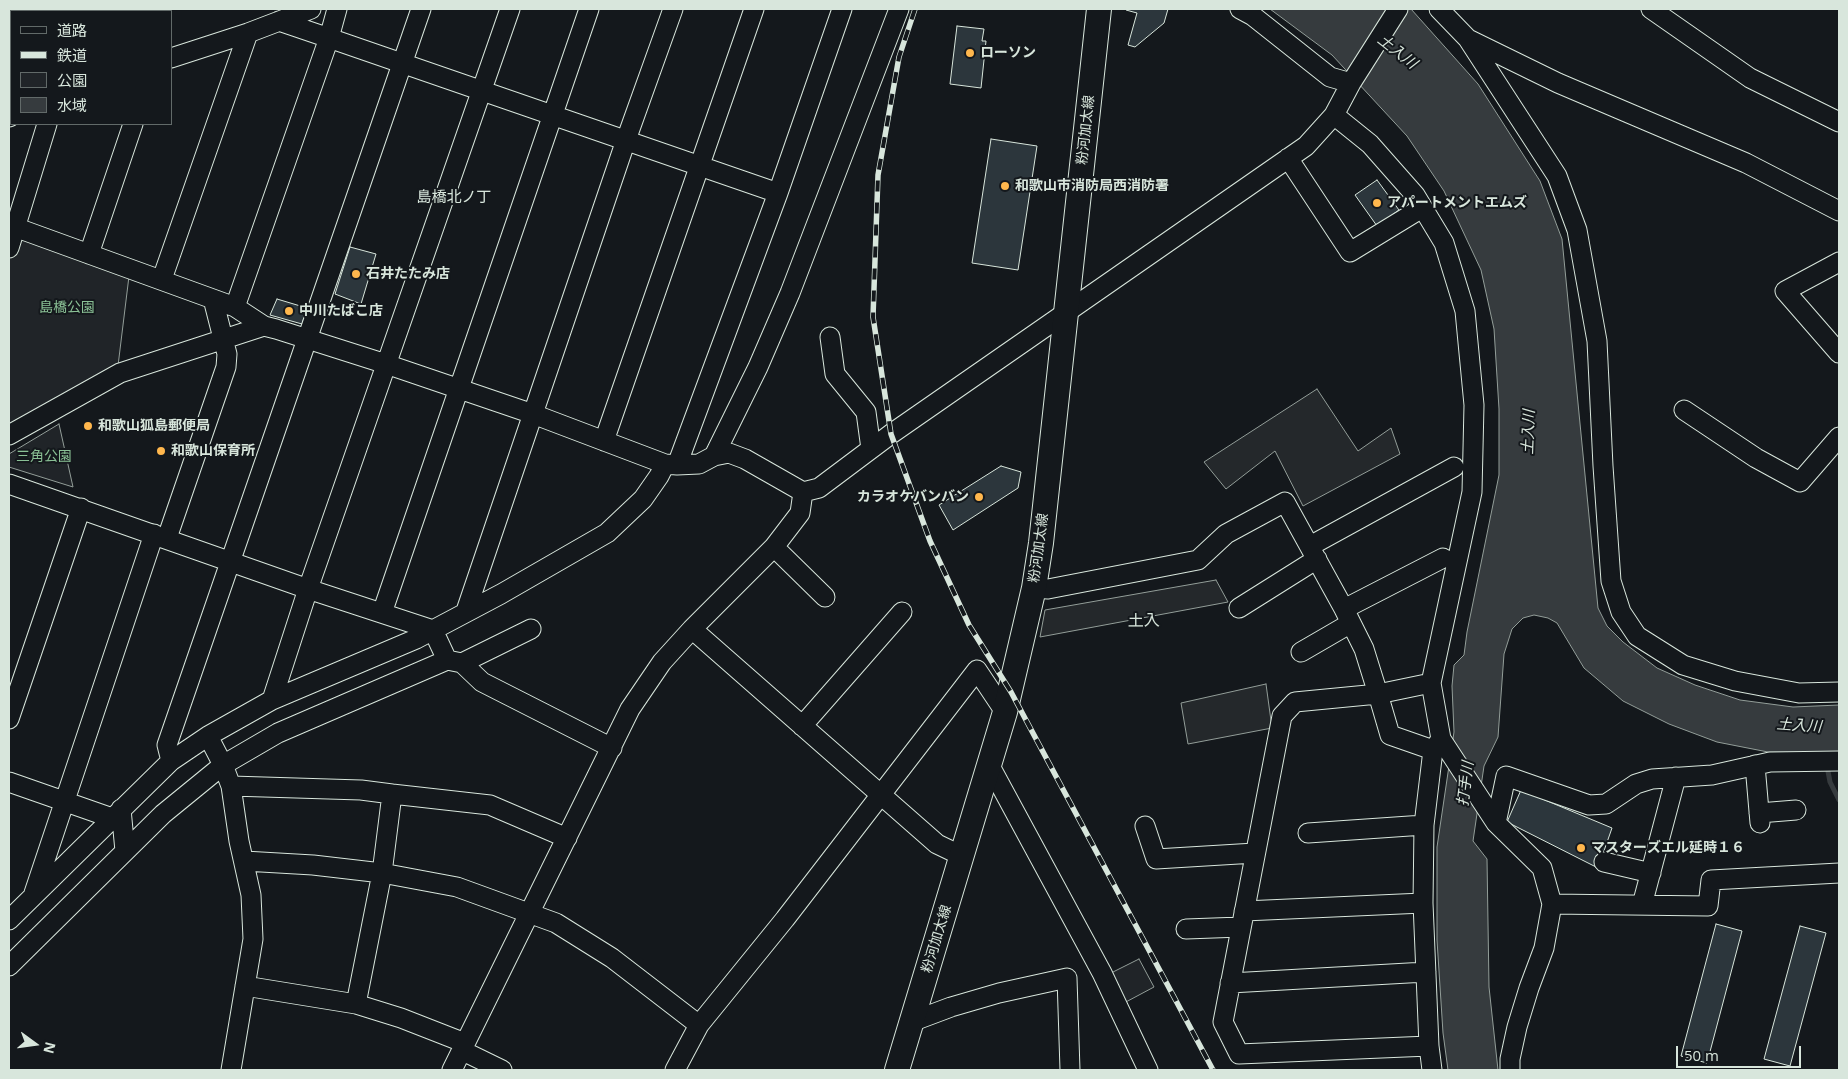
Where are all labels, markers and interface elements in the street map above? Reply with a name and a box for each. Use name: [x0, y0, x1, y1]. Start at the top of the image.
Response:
legend: [10, 10, 172, 125]
text: 道路: [57, 20, 87, 40]
water label: 土入川: [1374, 31, 1420, 73]
text: 鉄道: [57, 45, 87, 65]
place label: ローソン: [980, 45, 1036, 61]
marker: ローソン: [964, 47, 976, 59]
text: 公園: [57, 70, 87, 90]
street label: 粉河加太線: [1074, 94, 1098, 166]
text: 水域: [57, 95, 87, 115]
place label: 和歌山市消防局西消防署: [1015, 178, 1169, 194]
marker: 和歌山市消防局西消防署: [999, 180, 1011, 192]
district label: 島橋北ノ丁: [417, 189, 491, 207]
place label: アパートメントエムズ: [1387, 195, 1527, 211]
marker: アパートメントエムズ: [1371, 197, 1383, 209]
place label: 石井たたみ店: [366, 266, 450, 282]
marker: 石井たたみ店: [350, 268, 362, 280]
park label: 島橋公園: [39, 300, 95, 316]
place label: 中川たばこ店: [299, 303, 383, 319]
marker: 中川たばこ店: [283, 305, 295, 317]
water label: 土入川: [1519, 409, 1539, 455]
place label: 和歌山狐島郵便局: [98, 418, 210, 434]
marker: 和歌山狐島郵便局: [82, 420, 94, 432]
place label: 和歌山保育所: [171, 443, 255, 459]
marker: 和歌山保育所: [155, 445, 167, 457]
park label: 三角公園: [16, 449, 72, 465]
place label: カラオケバンバン: [857, 489, 969, 505]
marker: カラオケバンバン: [973, 491, 985, 503]
street label: 粉河加太線: [1026, 512, 1052, 584]
district label: 土入: [1128, 611, 1160, 631]
water label: 土入川: [1776, 715, 1822, 737]
water label: 打手川: [1454, 761, 1478, 807]
place label: マスターズエル延時１６: [1591, 840, 1745, 856]
marker: マスターズエル延時１６: [1575, 842, 1587, 854]
street label: 粉河加太線: [919, 903, 955, 975]
north arrow: [10, 1019, 60, 1069]
scale bar: [1678, 1036, 1803, 1068]
text: N: [39, 1040, 61, 1056]
text: 50 m: [1684, 1045, 1719, 1065]

